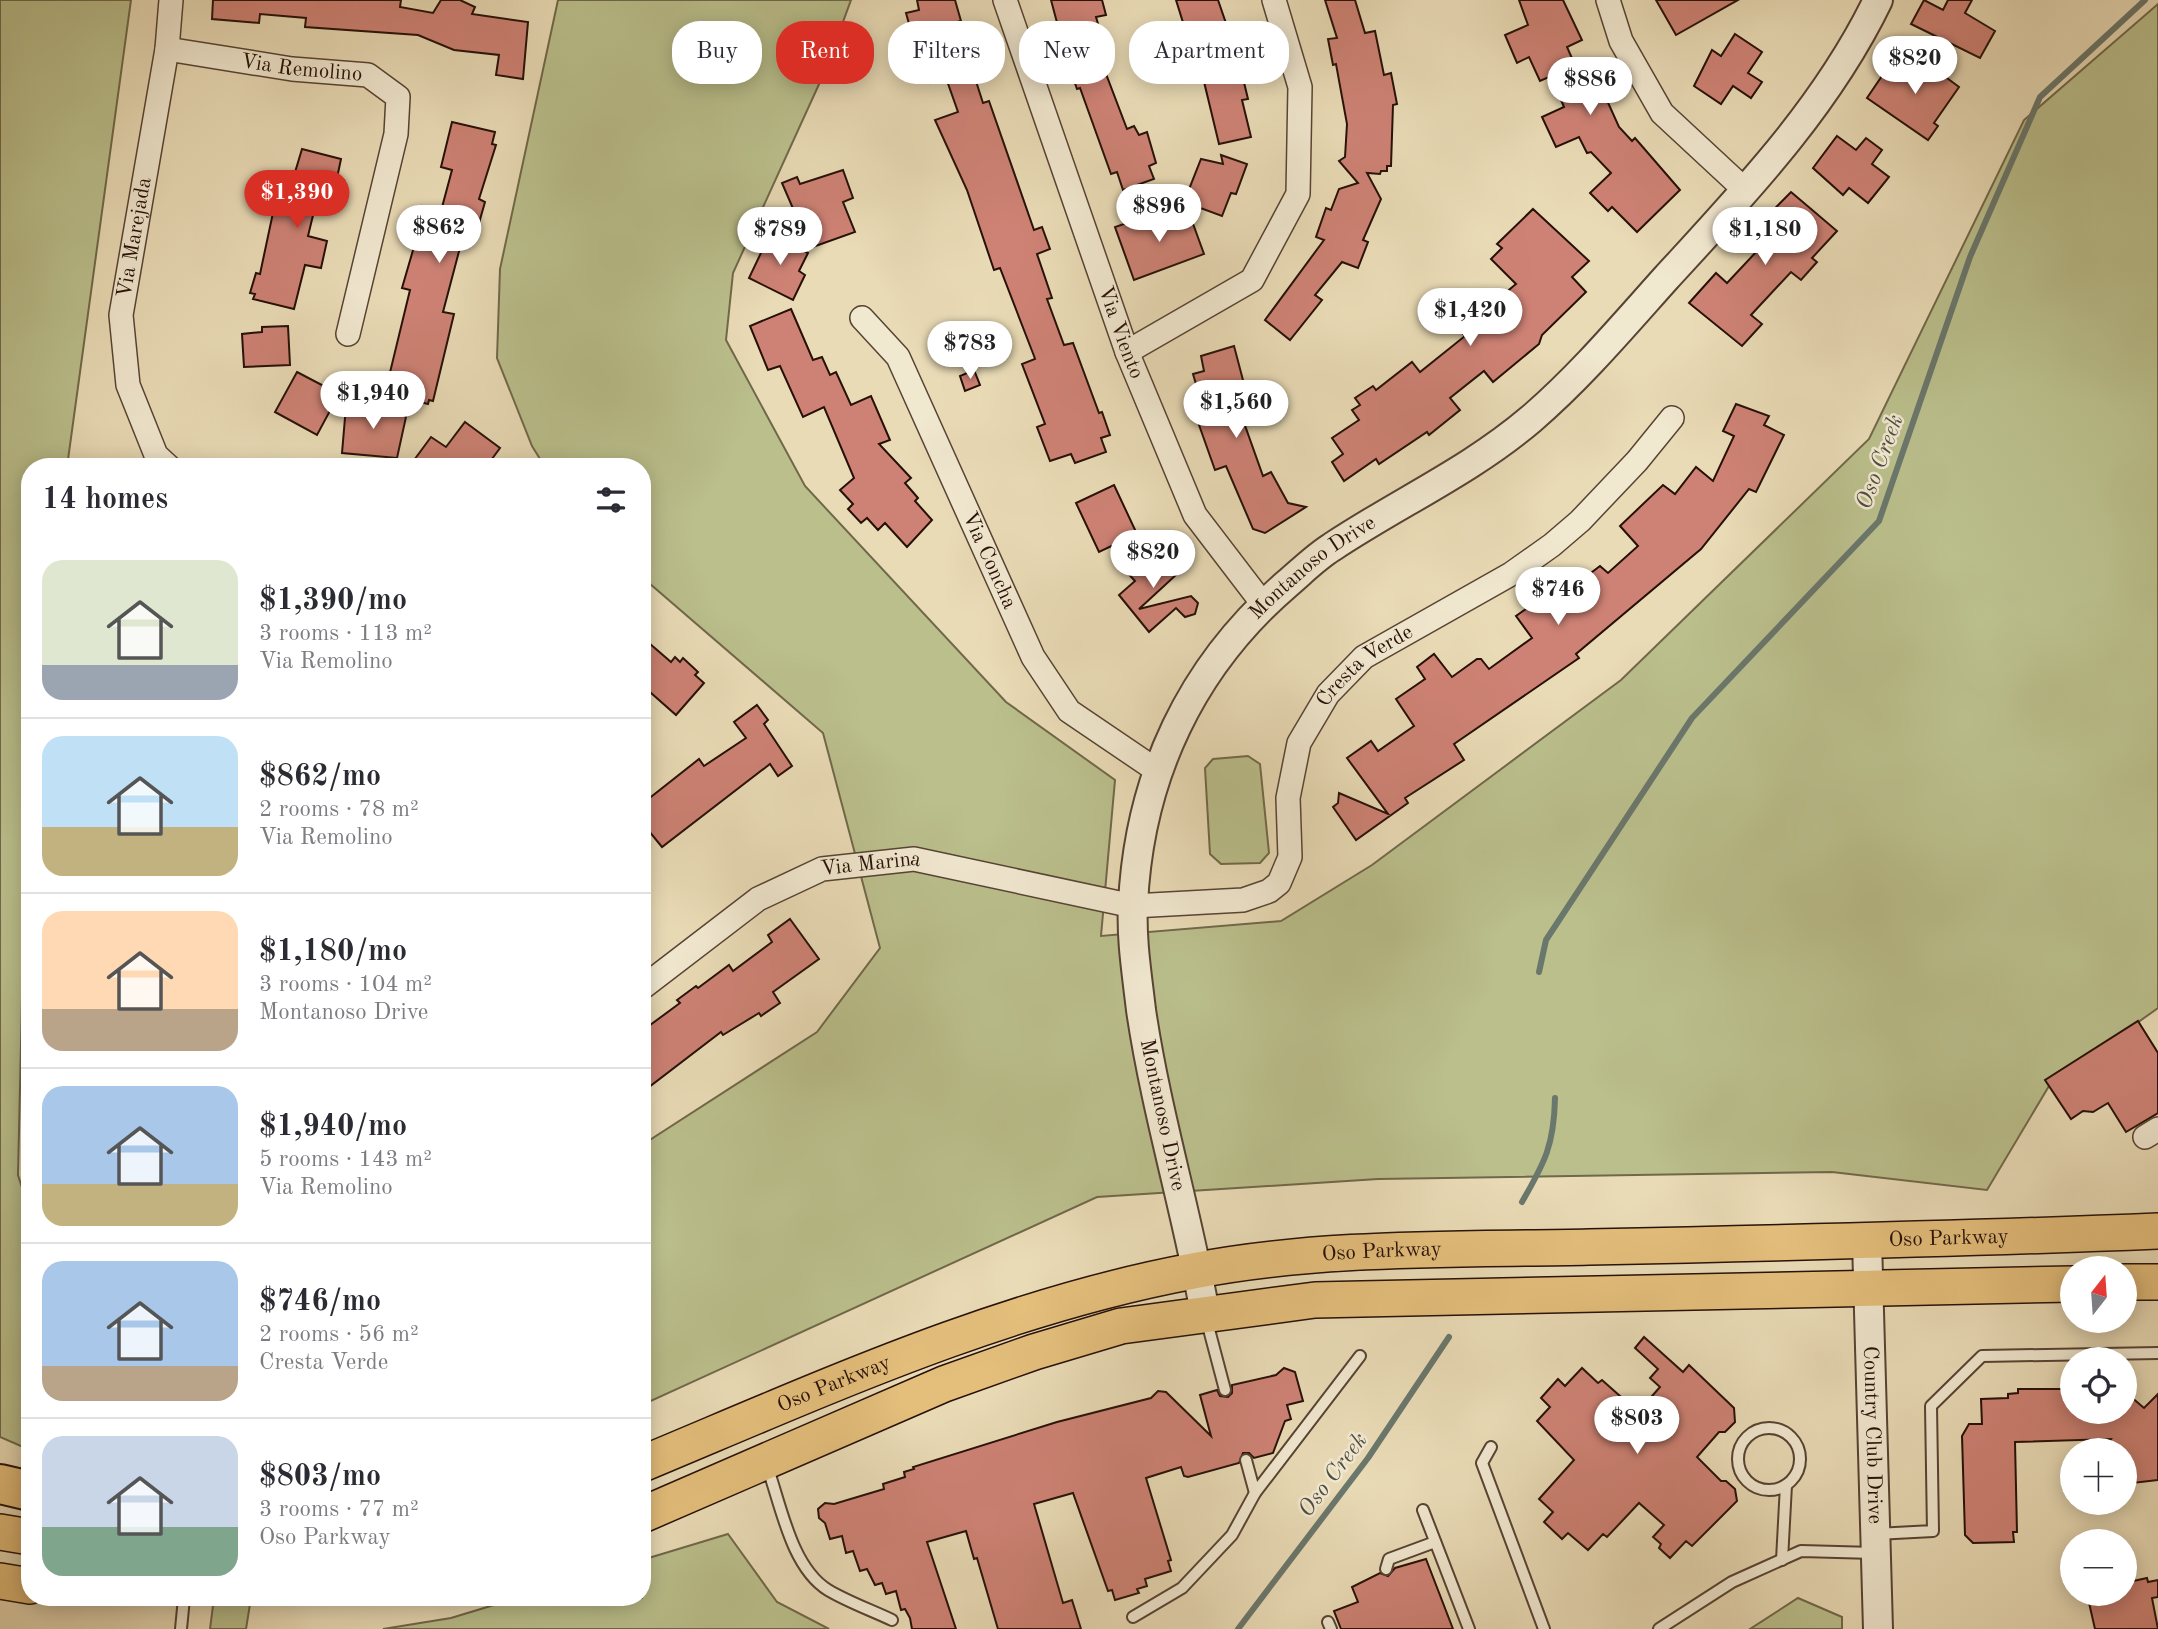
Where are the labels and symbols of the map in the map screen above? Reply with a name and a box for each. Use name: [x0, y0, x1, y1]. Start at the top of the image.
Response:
pin: $820: [1874, 36, 1956, 96]
street label: Via Remolino: [239, 50, 363, 85]
pin: $886: [1549, 58, 1631, 117]
pin: $1,390: [240, 170, 354, 230]
street label: Via Marejada: [114, 176, 155, 299]
pin: $896: [1118, 184, 1200, 244]
pin: $862: [398, 205, 480, 265]
pin: $789: [739, 208, 821, 267]
pin: $1,180: [1708, 208, 1822, 267]
street label: Via Viento: [1094, 283, 1147, 382]
pin: $1,420: [1413, 288, 1527, 348]
pin: $783: [929, 322, 1011, 381]
pin: $1,940: [316, 372, 430, 431]
pin: $1,560: [1179, 380, 1293, 440]
water label: Oso Creek: [1852, 412, 1908, 512]
street label: Via Concha: [959, 509, 1020, 612]
street label: Montanoso Drive: [1245, 512, 1379, 624]
pin: $820: [1112, 530, 1194, 590]
pin: $746: [1517, 568, 1599, 627]
street label: Cresta Verde: [1313, 621, 1416, 710]
street label: Via Marina: [819, 848, 923, 880]
street label: Montanoso Drive: [1136, 1037, 1188, 1193]
street label: Oso Parkway: [1888, 1226, 2009, 1251]
street label: Oso Parkway: [1321, 1239, 1442, 1265]
north arrow: [2060, 1256, 2137, 1334]
street label: Country Club Drive: [1859, 1346, 1886, 1524]
street label: Oso Parkway: [774, 1352, 894, 1416]
pin: $803: [1596, 1396, 1678, 1456]
water label: Oso Creek: [1294, 1429, 1372, 1521]

